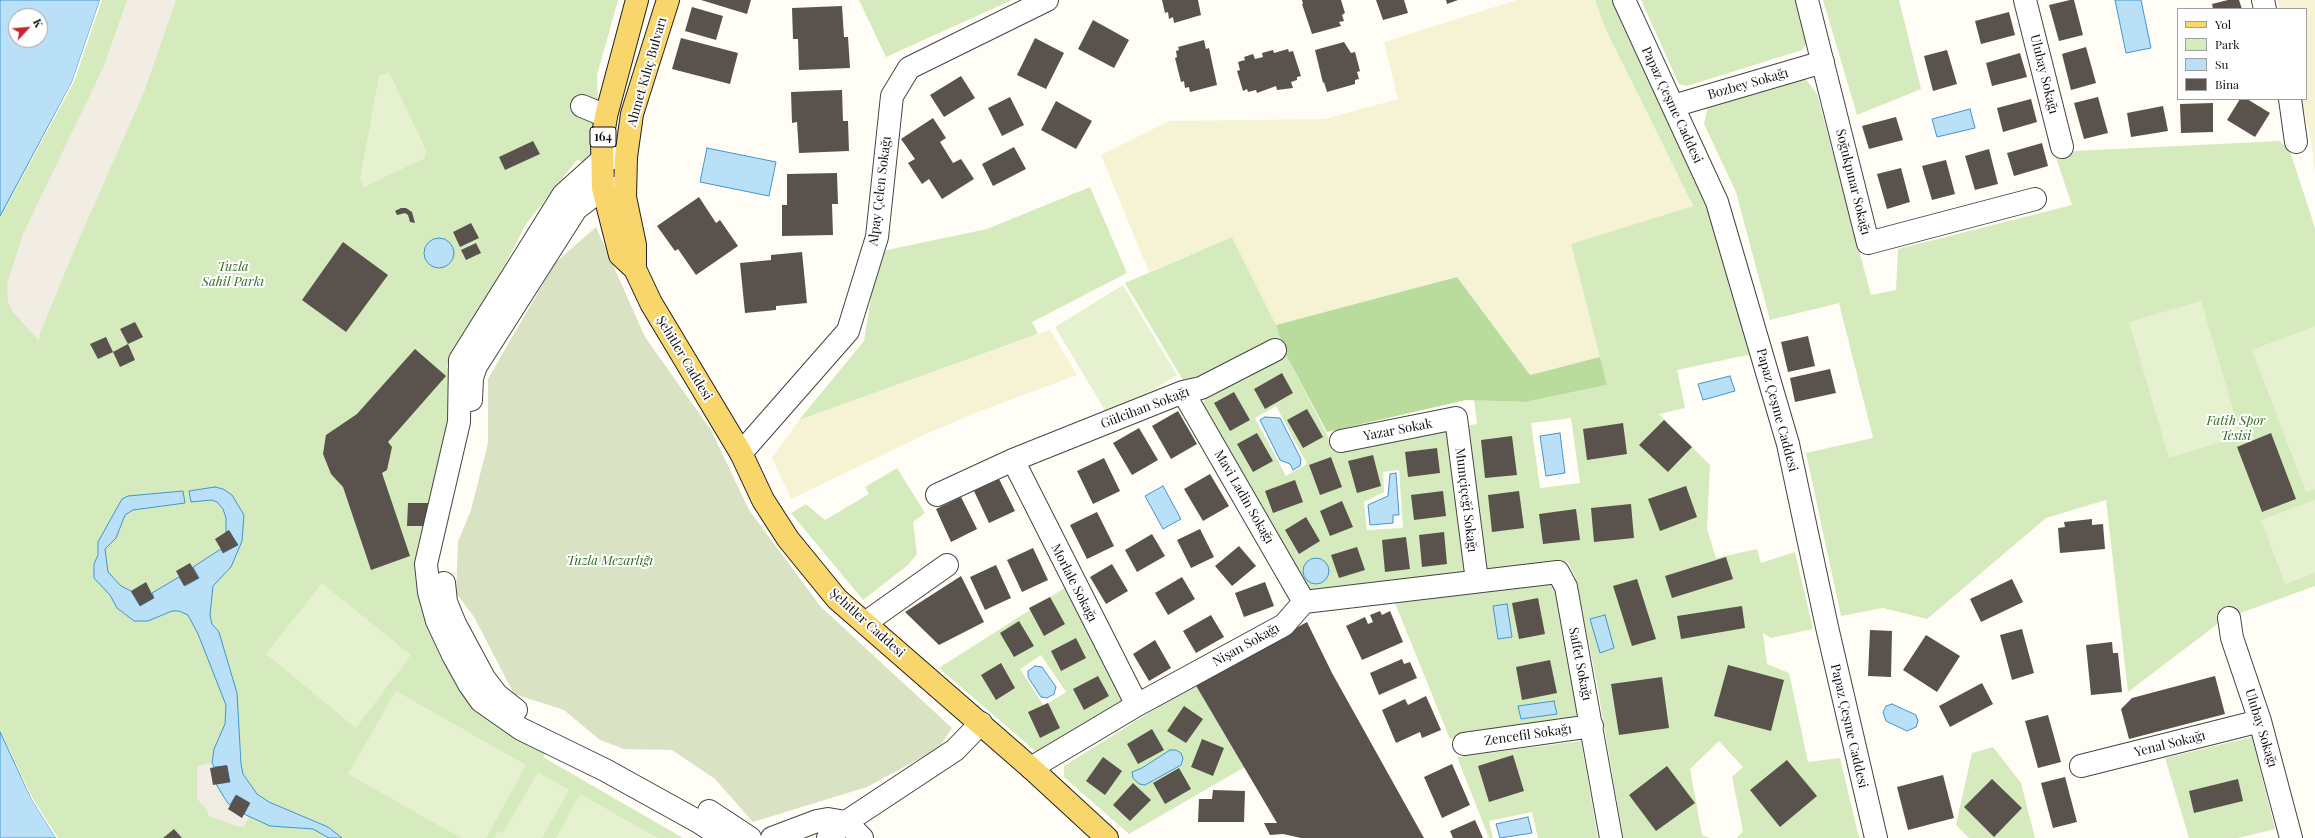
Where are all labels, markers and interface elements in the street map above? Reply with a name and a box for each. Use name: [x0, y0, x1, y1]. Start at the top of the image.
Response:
north arrow: [8, 8, 48, 48]
legend: [2177, 8, 2307, 100]
text: K: [30, 16, 47, 30]
street label: Ahmet Kılıç Bulvarı: [624, 16, 670, 128]
text: Yol: [2215, 16, 2231, 32]
street label: Ulubay Sokağı: [2027, 33, 2061, 115]
text: Park: [2215, 36, 2240, 52]
street label: Papaz Çeşme Caddesi: [1638, 44, 1706, 166]
text: Su: [2215, 56, 2228, 72]
street label: Bozbey Sokağı: [1706, 65, 1790, 103]
text: Bina: [2215, 76, 2239, 92]
road number: 164: [590, 127, 616, 147]
street label: Soğukpınar Sokağı: [1832, 127, 1874, 237]
street label: Alpay Çelen Sokağı: [866, 135, 894, 247]
park label: Tuzla Sahil Parkı: [202, 259, 264, 290]
street label: Şehitler Caddesi: [653, 313, 715, 403]
street label: Papaz Çeşme Caddesi: [1753, 347, 1801, 473]
street label: Gülcihan Sokağı: [1098, 384, 1192, 432]
park label: Fatih Spor Tesisi: [2207, 413, 2265, 444]
street label: Yazar Sokak: [1362, 416, 1434, 444]
street label: Mavi Ladin Sokağı: [1211, 447, 1277, 547]
street label: Mumçiçeği Sokağı: [1452, 447, 1480, 553]
street label: Morlale Sokağı: [1048, 541, 1100, 625]
park label: Tuzla Mezarlığı: [567, 553, 653, 569]
street label: Şehitler Caddesi: [826, 585, 908, 661]
street label: Nişan Sokağı: [1210, 620, 1282, 670]
street label: Saffet Sokağı: [1565, 626, 1595, 702]
street label: Papaz Çeşme Caddesi: [1827, 662, 1871, 790]
street label: Ulubay Sokağı: [2242, 687, 2280, 769]
street label: Zencefil Sokağı: [1483, 721, 1573, 749]
street label: Yenal Sokağı: [2133, 728, 2207, 760]

